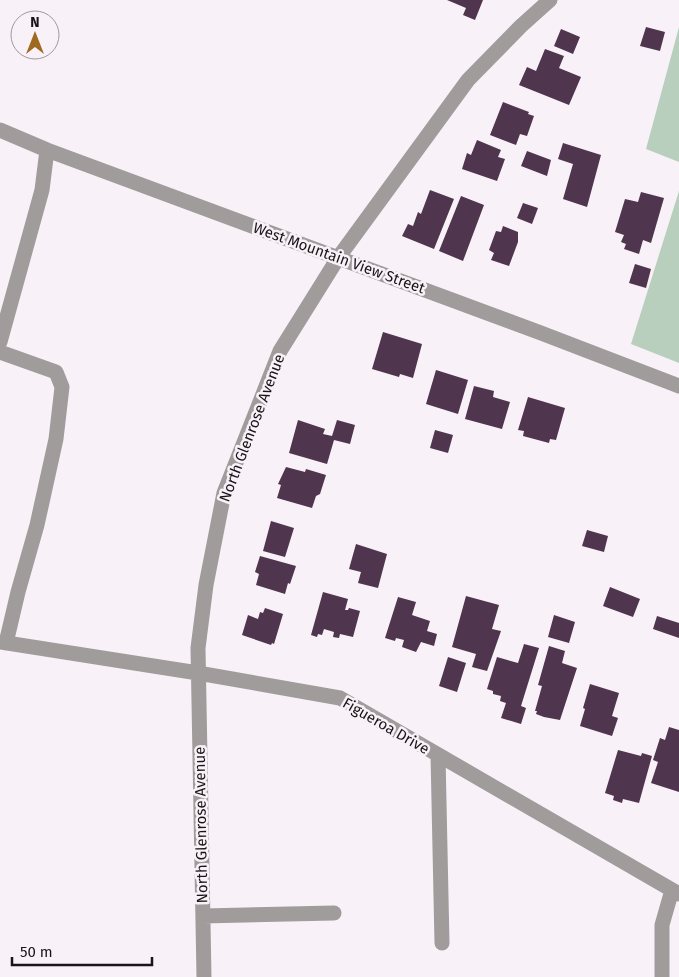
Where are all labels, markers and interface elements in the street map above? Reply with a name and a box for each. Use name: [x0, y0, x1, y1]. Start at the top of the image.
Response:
north arrow: [10, 10, 60, 60]
text: N: [30, 14, 40, 31]
street label: West Mountain View Street: [251, 219, 428, 298]
street label: North Glenrose Avenue: [216, 352, 288, 504]
street label: Figueroa Drive: [340, 694, 432, 758]
street label: North Glenrose Avenue: [191, 746, 211, 904]
scale bar: [12, 934, 152, 966]
text: 50 m: [20, 943, 53, 961]

